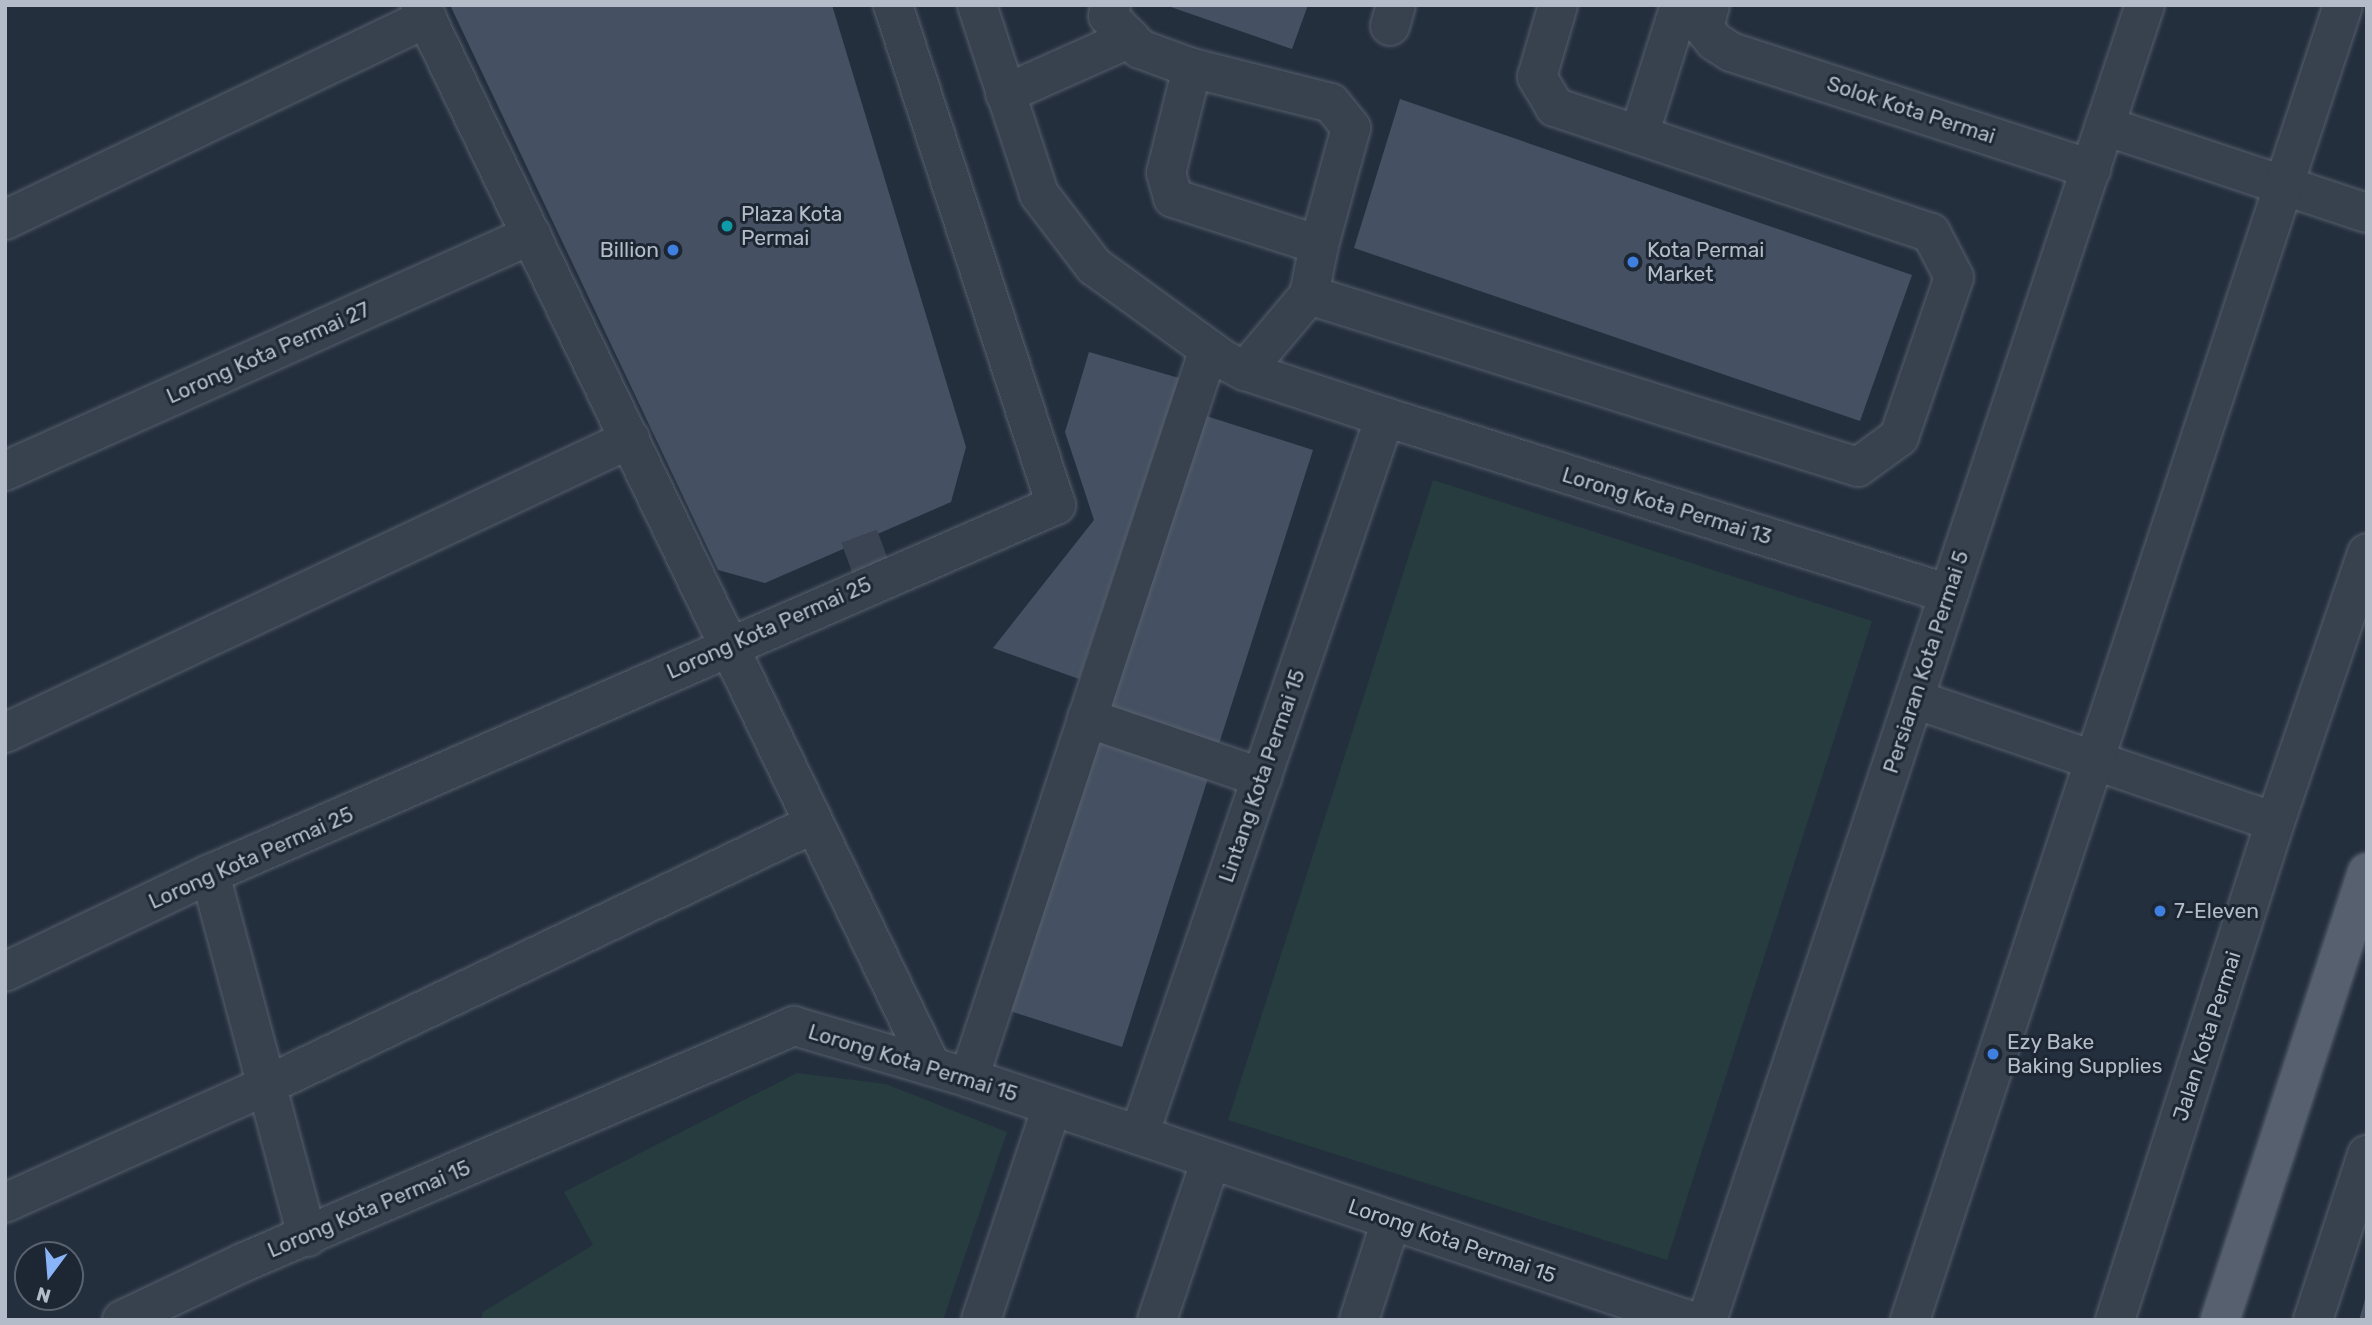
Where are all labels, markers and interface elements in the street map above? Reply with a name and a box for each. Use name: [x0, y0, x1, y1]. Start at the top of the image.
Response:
street label: Solok Kota Permai: [1824, 71, 1998, 149]
place label: Plaza Kota Permai: [741, 201, 842, 251]
marker: Plaza Kota Permai: [719, 218, 735, 234]
place label: Billion: [600, 237, 659, 263]
place label: Kota Permai Market: [1647, 237, 1764, 287]
marker: Billion: [665, 242, 681, 258]
marker: Kota Permai Market: [1625, 254, 1641, 270]
street label: Lorong Kota Permai 27: [163, 297, 373, 409]
street label: Lorong Kota Permai 13: [1559, 462, 1775, 550]
street label: Persiaran Kota Permai 5: [1878, 547, 1974, 777]
street label: Lorong Kota Permai 25: [663, 572, 875, 684]
street label: Lintang Kota Permai 15: [1214, 666, 1310, 886]
street label: Lorong Kota Permai 25: [145, 802, 357, 914]
place label: 7-Eleven: [2174, 898, 2259, 924]
marker: 7-Eleven: [2152, 903, 2168, 919]
street label: Jalan Kota Permai: [2168, 948, 2246, 1124]
street label: Lorong Kota Permai 15: [805, 1019, 1021, 1107]
place label: Ezy Bake Baking Supplies: [2007, 1029, 2162, 1079]
marker: Ezy Bake Baking Supplies: [1985, 1046, 2001, 1062]
street label: Lorong Kota Permai 15: [264, 1155, 474, 1263]
street label: Lorong Kota Permai 15: [1345, 1194, 1559, 1288]
north arrow: [14, 1241, 84, 1311]
text: N: [34, 1282, 53, 1308]

